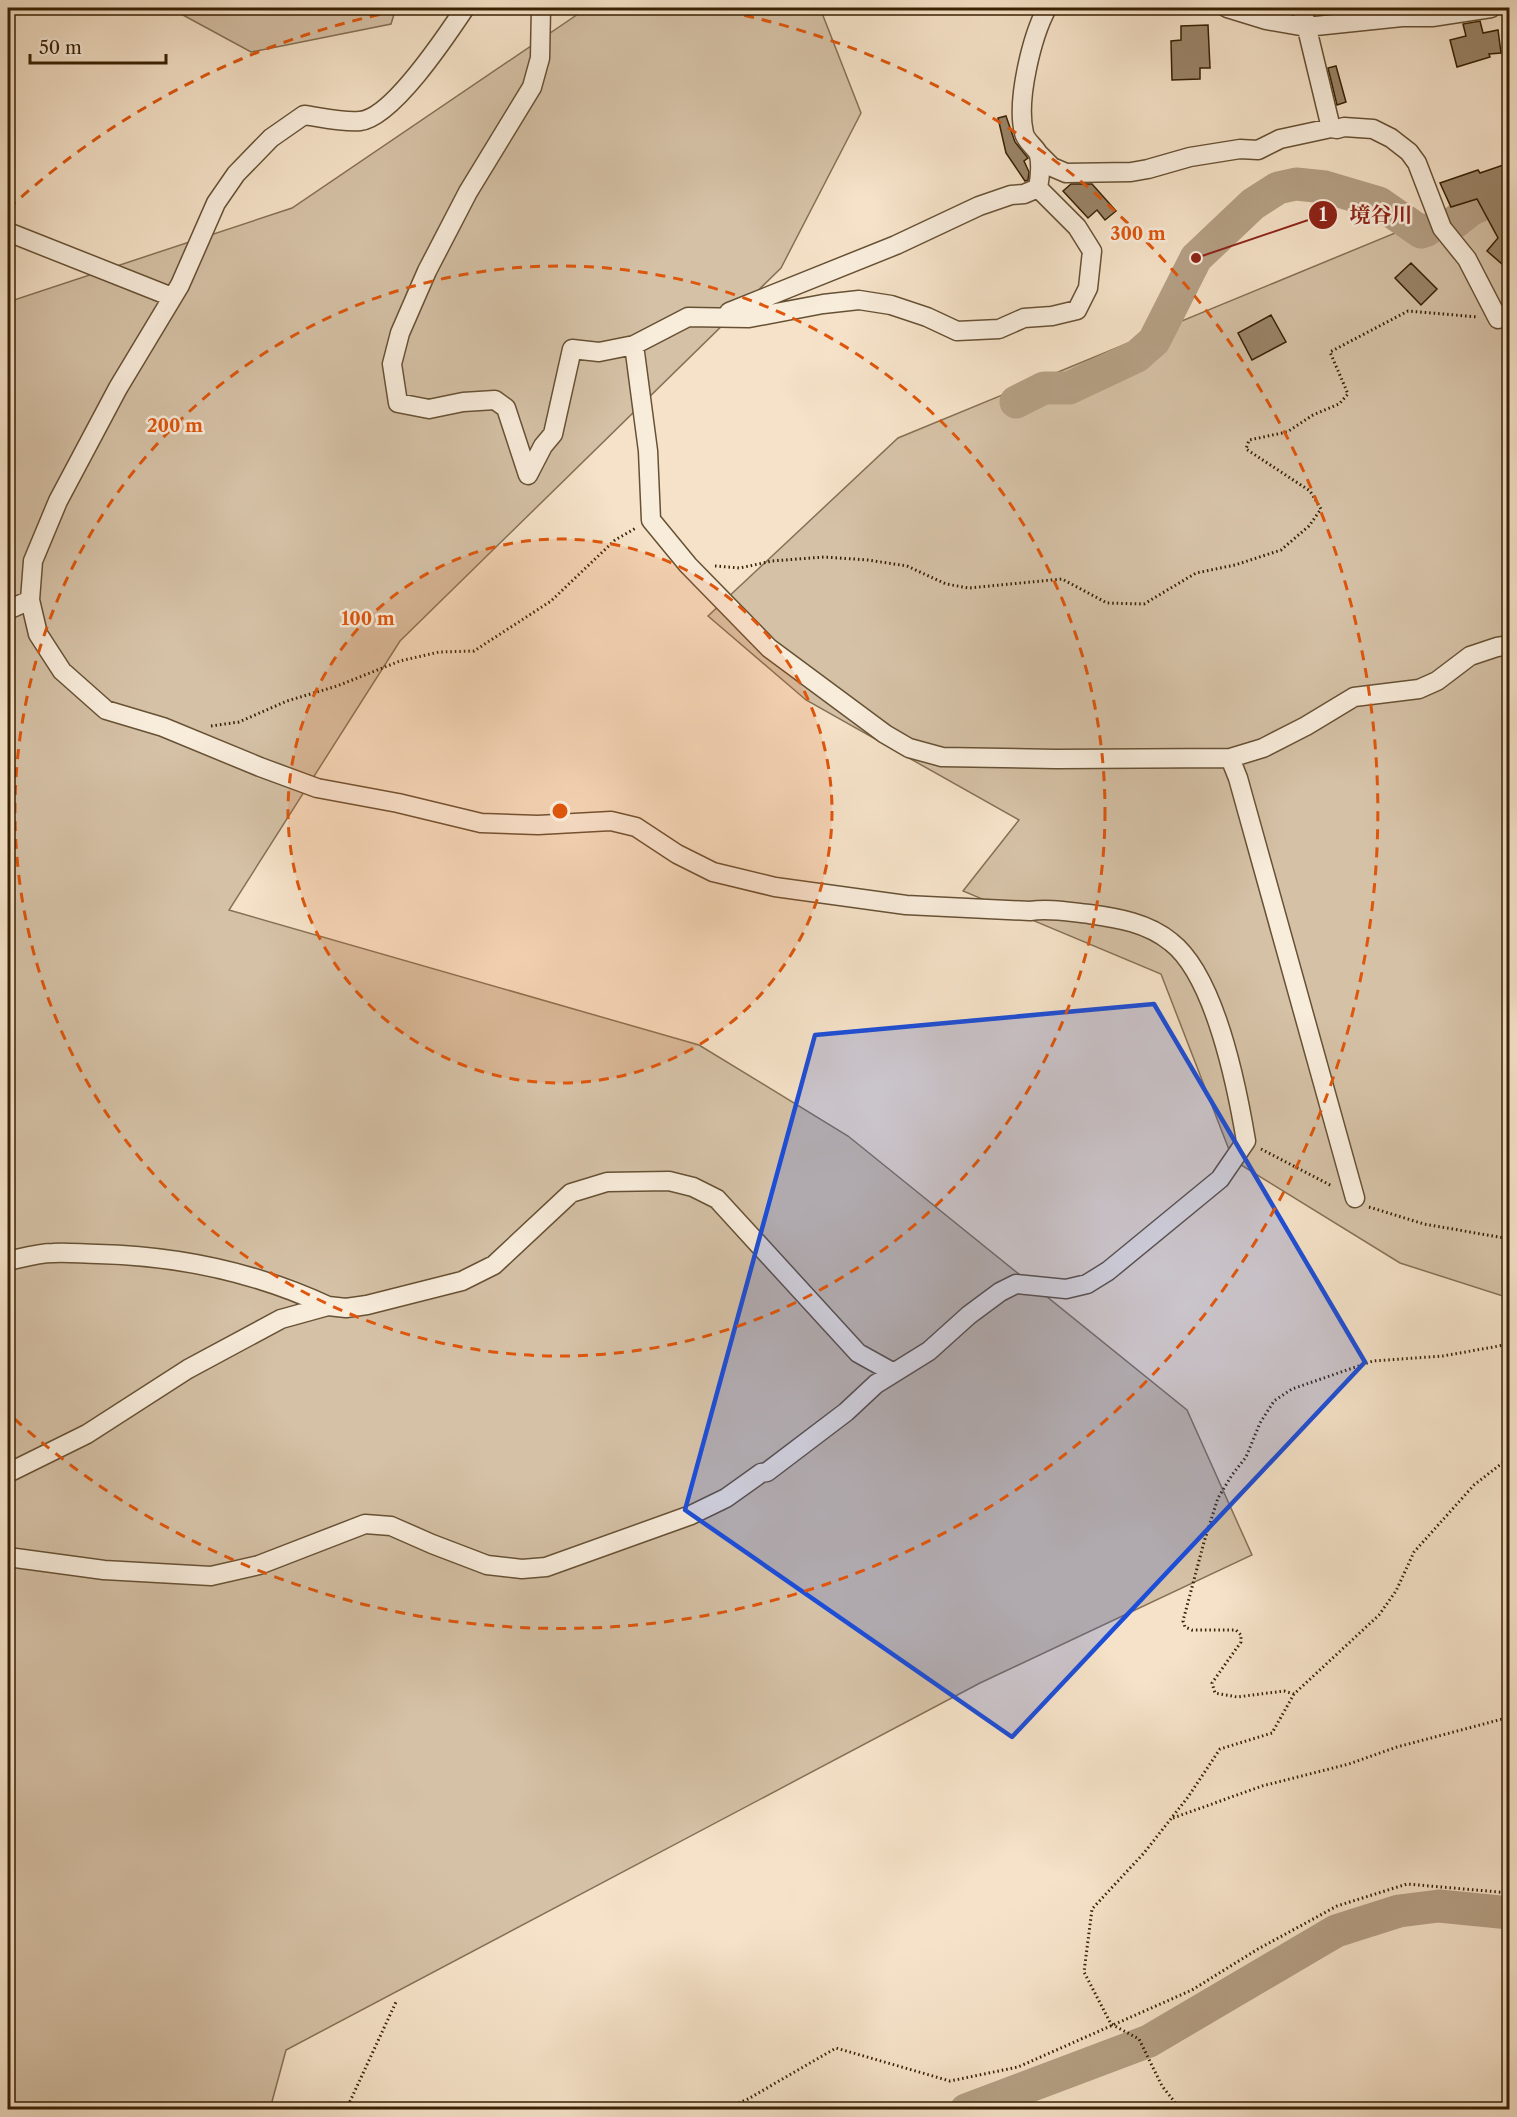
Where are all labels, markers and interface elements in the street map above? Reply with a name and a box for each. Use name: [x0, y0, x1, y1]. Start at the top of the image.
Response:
scale bar: [30, 27, 166, 65]
text: 50 m: [39, 37, 82, 59]
callout: 境谷川: [1308, 195, 1425, 234]
text: 境谷川: [1350, 202, 1413, 227]
text: 1: [1319, 204, 1327, 226]
text: 300 m: [1110, 223, 1166, 245]
text: 200 m: [147, 415, 203, 437]
text: 100 m: [341, 608, 395, 630]
centre of rings: [550, 801, 570, 821]

